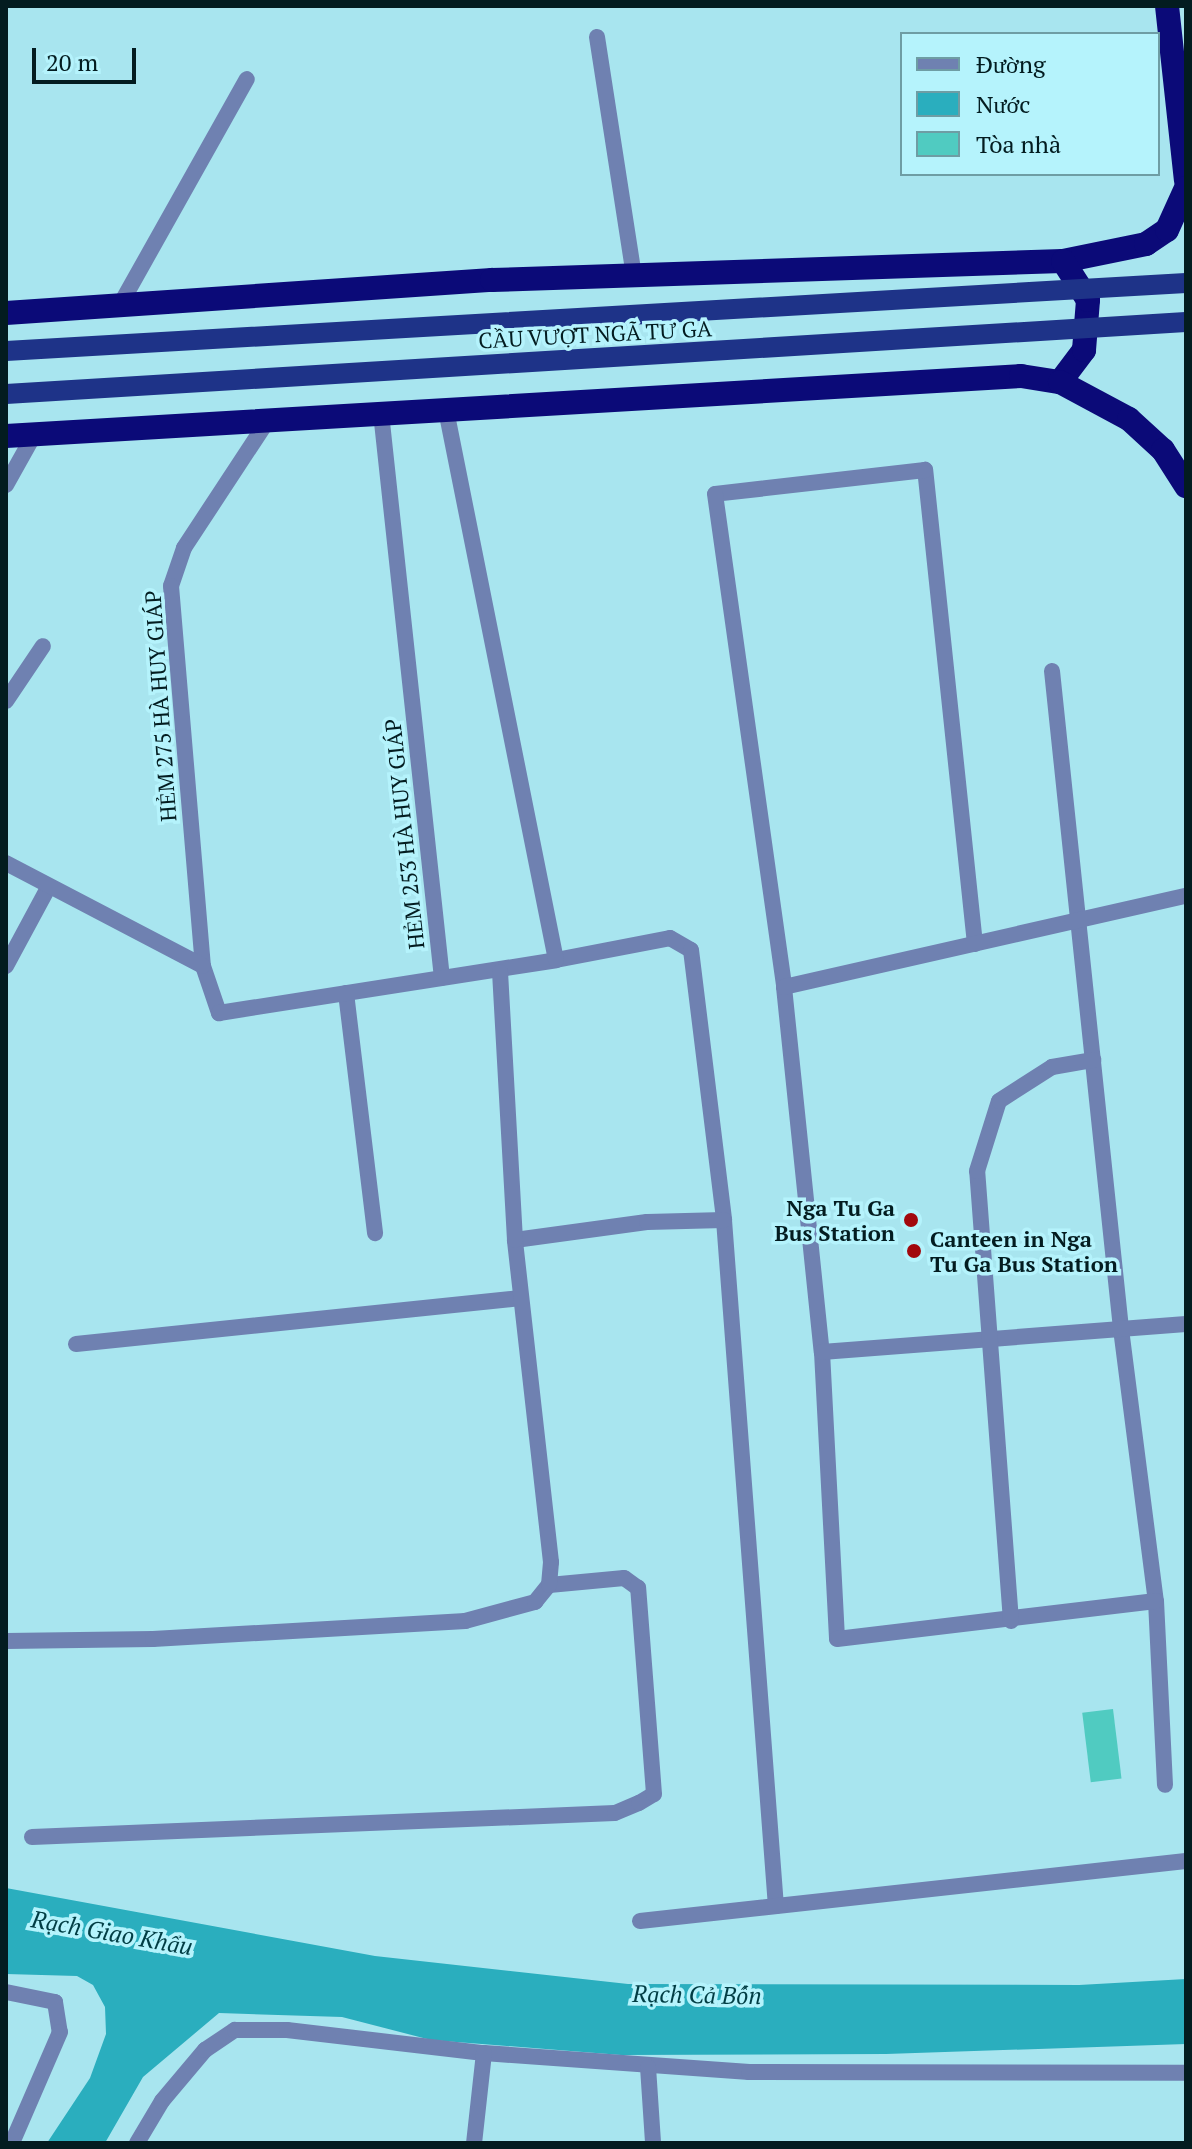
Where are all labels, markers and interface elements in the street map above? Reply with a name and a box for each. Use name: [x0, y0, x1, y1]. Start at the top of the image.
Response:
scale bar: [36, 32, 140, 82]
legend: [900, 32, 1160, 176]
text: 20 m: [46, 46, 98, 78]
text: Đường: [976, 48, 1046, 80]
text: Nước: [976, 88, 1030, 120]
text: Tòa nhà: [976, 128, 1061, 160]
street label: CẦU VƯỢT NGÃ TƯ GA: [477, 315, 713, 353]
street label: HẺM 275 HÀ HUY GIÁP: [139, 589, 181, 823]
street label: HẺM 253 HÀ HUY GIÁP: [379, 717, 429, 951]
place label: Nga Tu Ga Bus Station: [775, 1194, 895, 1246]
marker: Nga Tu Ga Bus Station: [902, 1211, 920, 1229]
place label: Canteen in Nga Tu Ga Bus Station: [930, 1225, 1118, 1276]
marker: Canteen in Nga Tu Ga Bus Station: [905, 1242, 923, 1260]
water label: Rạch Giao Khẩu: [29, 1905, 195, 1961]
water label: Rạch Cả Bốn: [632, 1979, 762, 2011]

